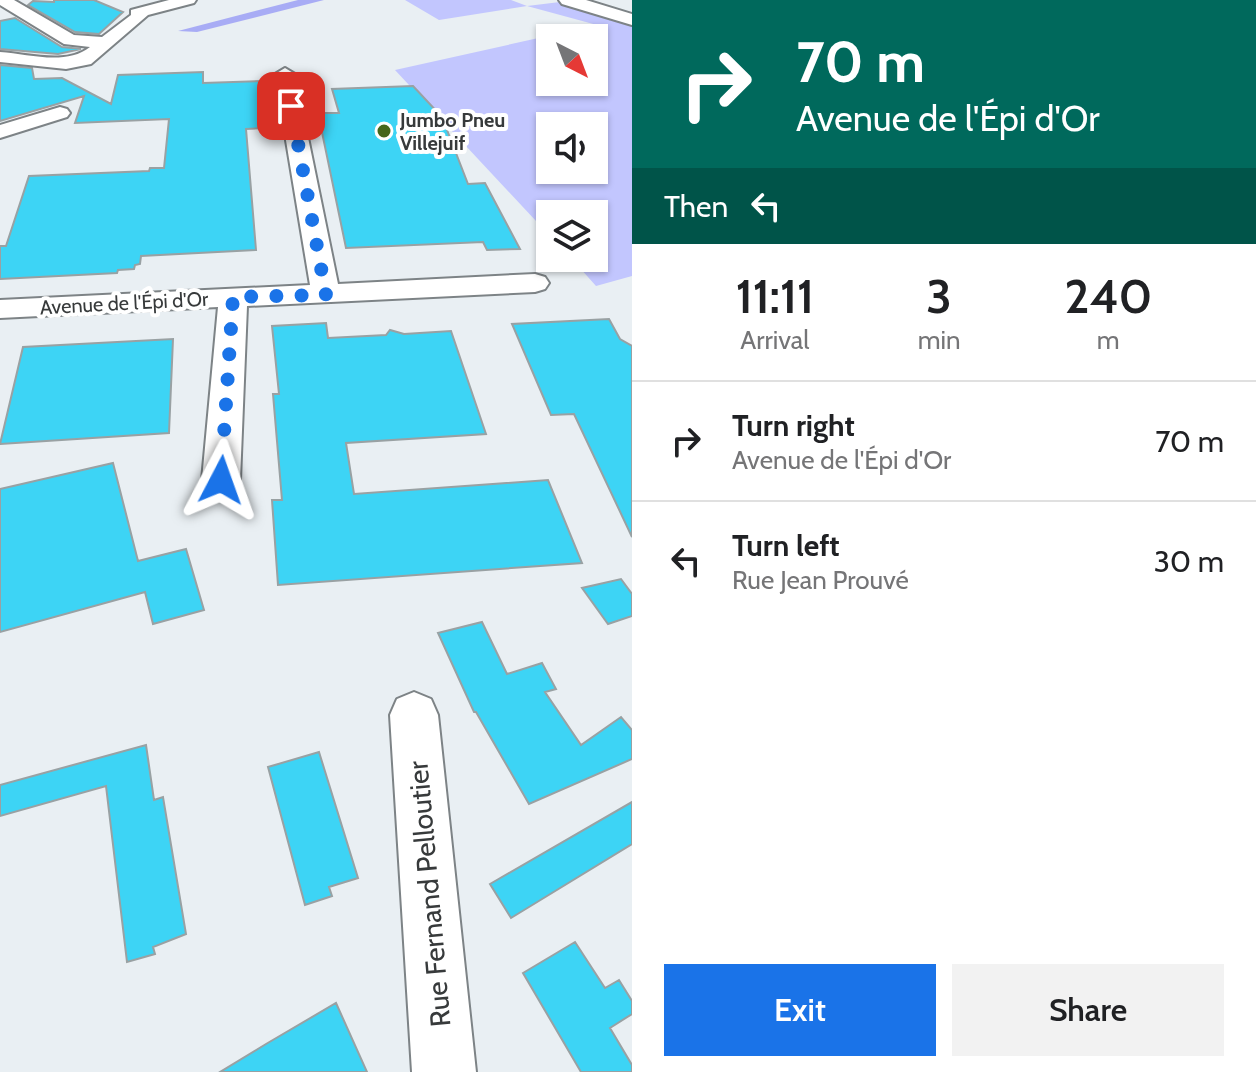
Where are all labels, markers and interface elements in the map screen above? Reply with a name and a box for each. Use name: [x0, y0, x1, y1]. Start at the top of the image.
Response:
north arrow: [536, 24, 608, 96]
map controls: [536, 24, 608, 272]
text: 70 m: [796, 28, 925, 96]
icon: right: [664, 32, 768, 136]
pin: [257, 72, 325, 140]
icon: arrive: [269, 84, 313, 128]
text: Avenue de l'Épi d'Or: [796, 96, 1100, 140]
place label: Jumbo Pneu Villejuif: [399, 108, 505, 155]
button: sound: [536, 112, 608, 184]
marker: Jumbo Pneu Villejuif: [375, 122, 393, 140]
icon: left: [744, 184, 788, 228]
text: Then: [664, 188, 728, 225]
button: layers: [536, 200, 608, 272]
text: 11:11: [736, 267, 814, 325]
text: 3: [926, 267, 952, 325]
text: 240: [1064, 267, 1152, 325]
street label: Avenue de l'Épi d'Or: [39, 287, 210, 319]
text: Arrival: [740, 324, 809, 356]
text: min: [918, 324, 961, 356]
text: m: [1097, 324, 1120, 356]
text: Turn right: [732, 407, 855, 444]
icon: right: [664, 419, 708, 463]
text: 70 m: [1155, 423, 1224, 460]
position arrow: [179, 438, 263, 522]
text: Avenue de l'Épi d'Or: [732, 444, 951, 476]
text: Turn left: [732, 527, 840, 564]
icon: left: [664, 539, 708, 583]
text: 30 m: [1154, 543, 1224, 580]
text: Rue Jean Prouvé: [732, 564, 909, 596]
street label: Rue Fernand Pelloutier: [400, 760, 458, 1028]
button: Exit: [664, 964, 936, 1056]
button: Share: [952, 964, 1224, 1056]

